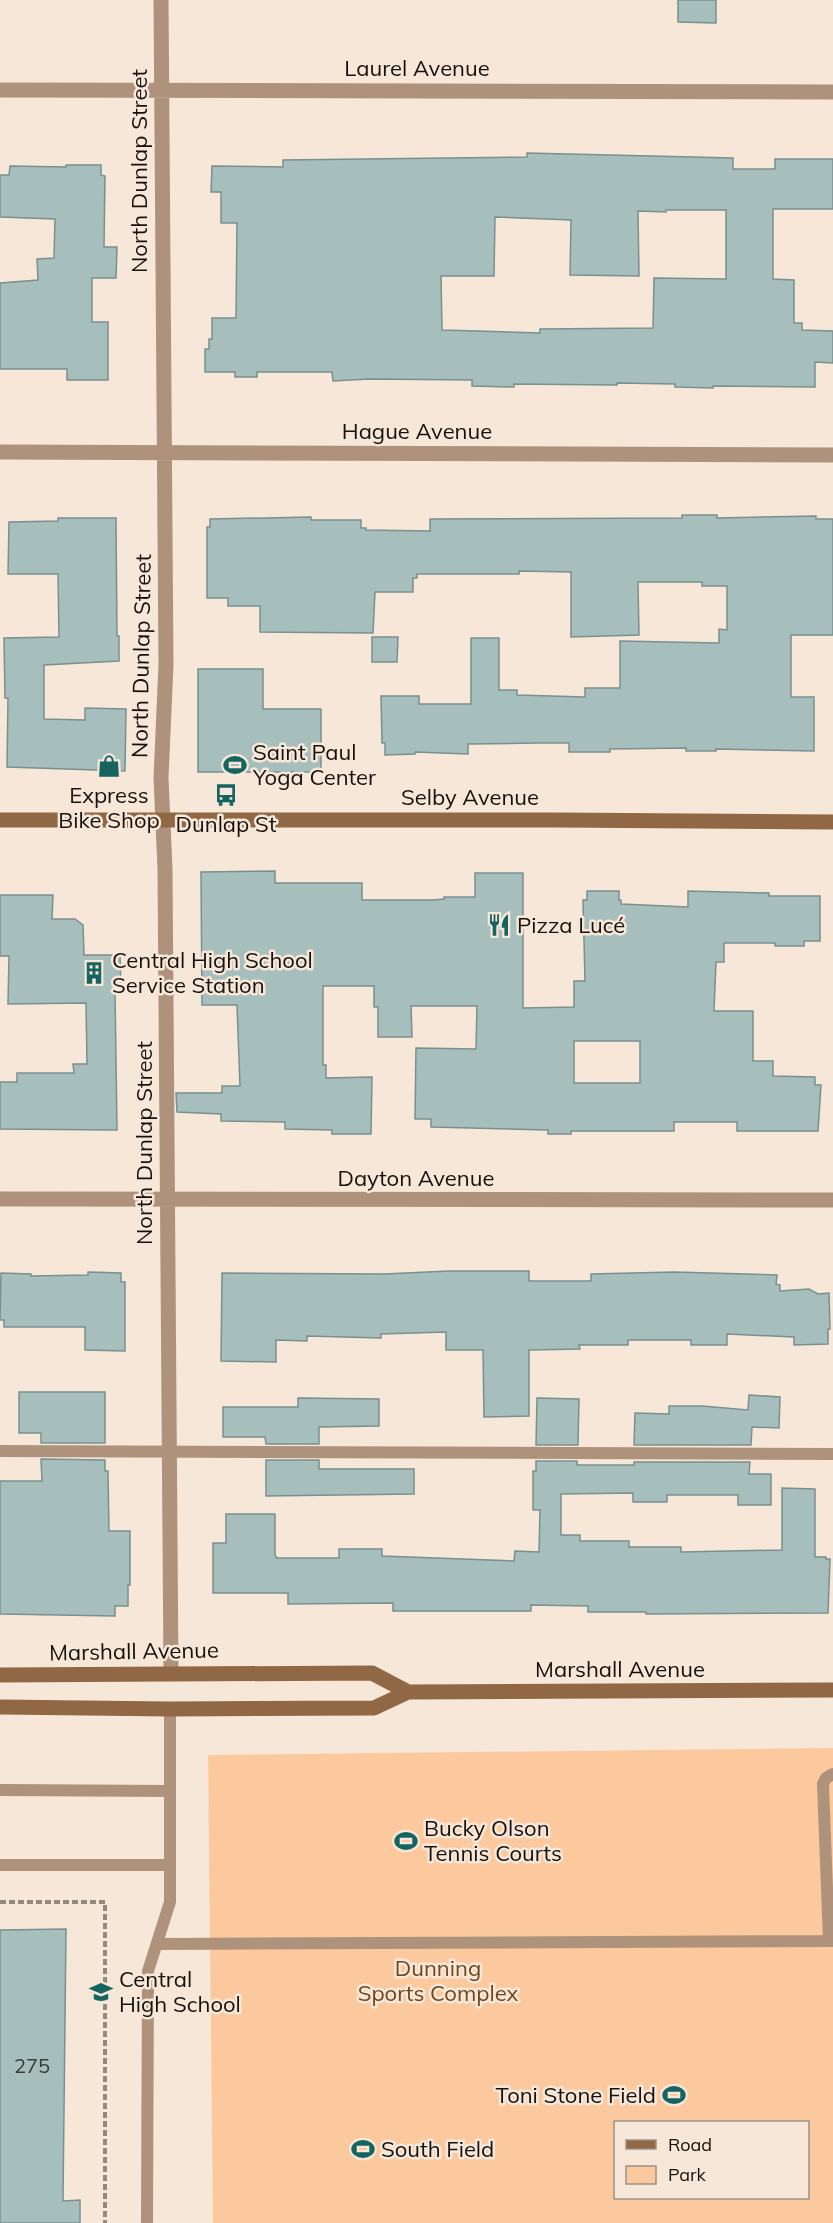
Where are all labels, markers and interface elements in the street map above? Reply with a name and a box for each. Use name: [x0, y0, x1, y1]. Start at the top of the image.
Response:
street label: Laurel Avenue: [344, 54, 490, 82]
street label: North Dunlap Street: [125, 69, 153, 273]
street label: Hague Avenue: [342, 417, 492, 445]
street label: North Dunlap Street: [125, 553, 157, 758]
place label: Saint Paul Yoga Center: [252, 738, 376, 791]
sports icon: Saint Paul Yoga Center: [222, 752, 248, 778]
shop icon: Express Bike Shop: [96, 753, 122, 779]
place label: Express Bike Shop: [58, 781, 160, 834]
bus stop icon: Dunlap St: [213, 782, 239, 808]
street label: Selby Avenue: [401, 783, 539, 811]
place label: Dunlap St: [176, 810, 277, 838]
place label: Pizza Lucé: [517, 911, 625, 939]
restaurant icon: Pizza Lucé: [486, 912, 512, 938]
place label: Central High School Service Station: [112, 946, 313, 999]
building icon: Central High School Service Station: [81, 960, 107, 986]
street label: North Dunlap Street: [130, 1041, 158, 1245]
street label: Dayton Avenue: [338, 1164, 494, 1192]
street label: Marshall Avenue: [49, 1636, 219, 1666]
street label: Marshall Avenue: [535, 1655, 705, 1683]
place label: Bucky Olson Tennis Courts: [424, 1814, 562, 1867]
sports icon: Bucky Olson Tennis Courts: [393, 1828, 419, 1854]
park label: Dunning Sports Complex: [358, 1954, 519, 2007]
place label: Central High School: [119, 1965, 241, 2018]
school or university icon: Central High School: [88, 1979, 114, 2005]
house number: 275: [14, 2053, 50, 2078]
place label: Toni Stone Field: [496, 2081, 656, 2109]
sports icon: Toni Stone Field: [661, 2082, 687, 2108]
legend: [614, 2121, 809, 2199]
text: Road: [668, 2133, 712, 2156]
place label: South Field: [381, 2135, 494, 2163]
sports icon: South Field: [350, 2136, 376, 2162]
text: Park: [668, 2163, 707, 2186]

